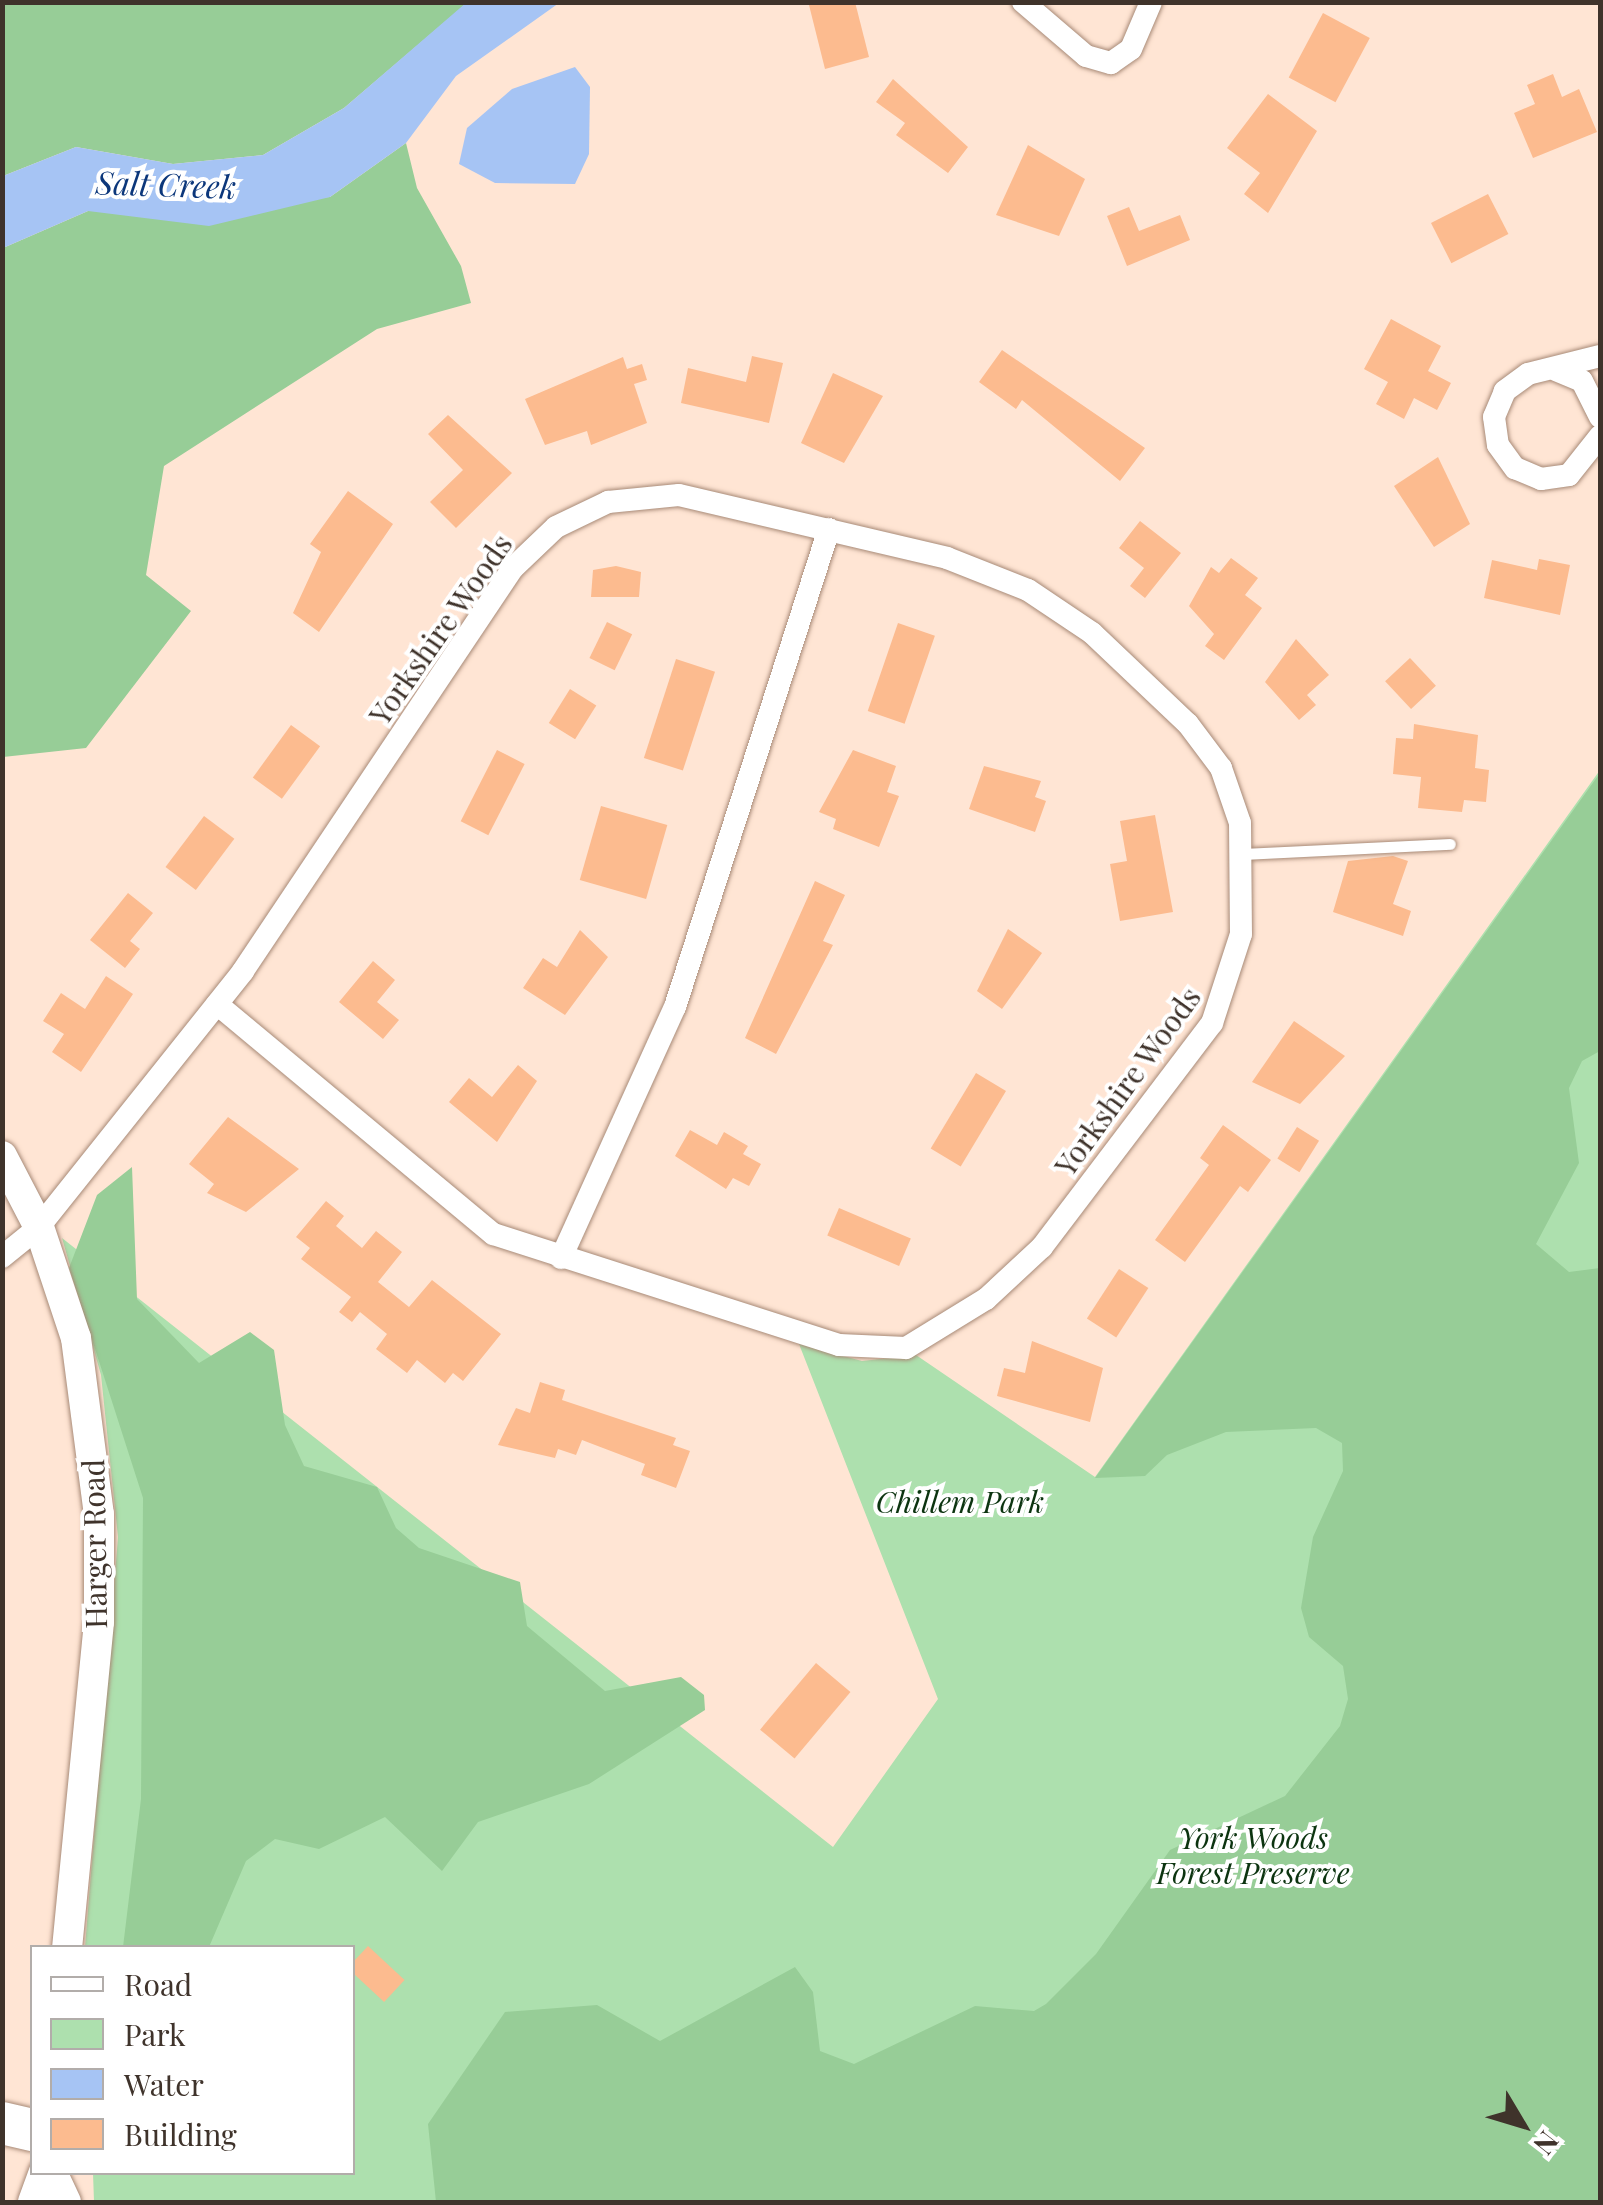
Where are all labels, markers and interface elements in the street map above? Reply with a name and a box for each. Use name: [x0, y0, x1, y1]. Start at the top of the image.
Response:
water label: Salt Creek: [95, 162, 237, 206]
street label: Yorkshire Woods: [361, 526, 519, 732]
street label: Yorkshire Woods: [1046, 979, 1208, 1183]
street label: Harger Road: [75, 1458, 113, 1630]
park label: Chillem Park: [876, 1483, 1044, 1519]
park label: York Woods Forest Preserve: [1156, 1819, 1350, 1890]
legend: [30, 1945, 355, 2175]
text: Road: [124, 1964, 192, 2004]
text: Park: [124, 2014, 186, 2054]
text: Water: [124, 2064, 204, 2104]
north arrow: [1473, 2075, 1573, 2175]
text: Building: [124, 2114, 237, 2154]
text: N: [1526, 2124, 1568, 2163]

